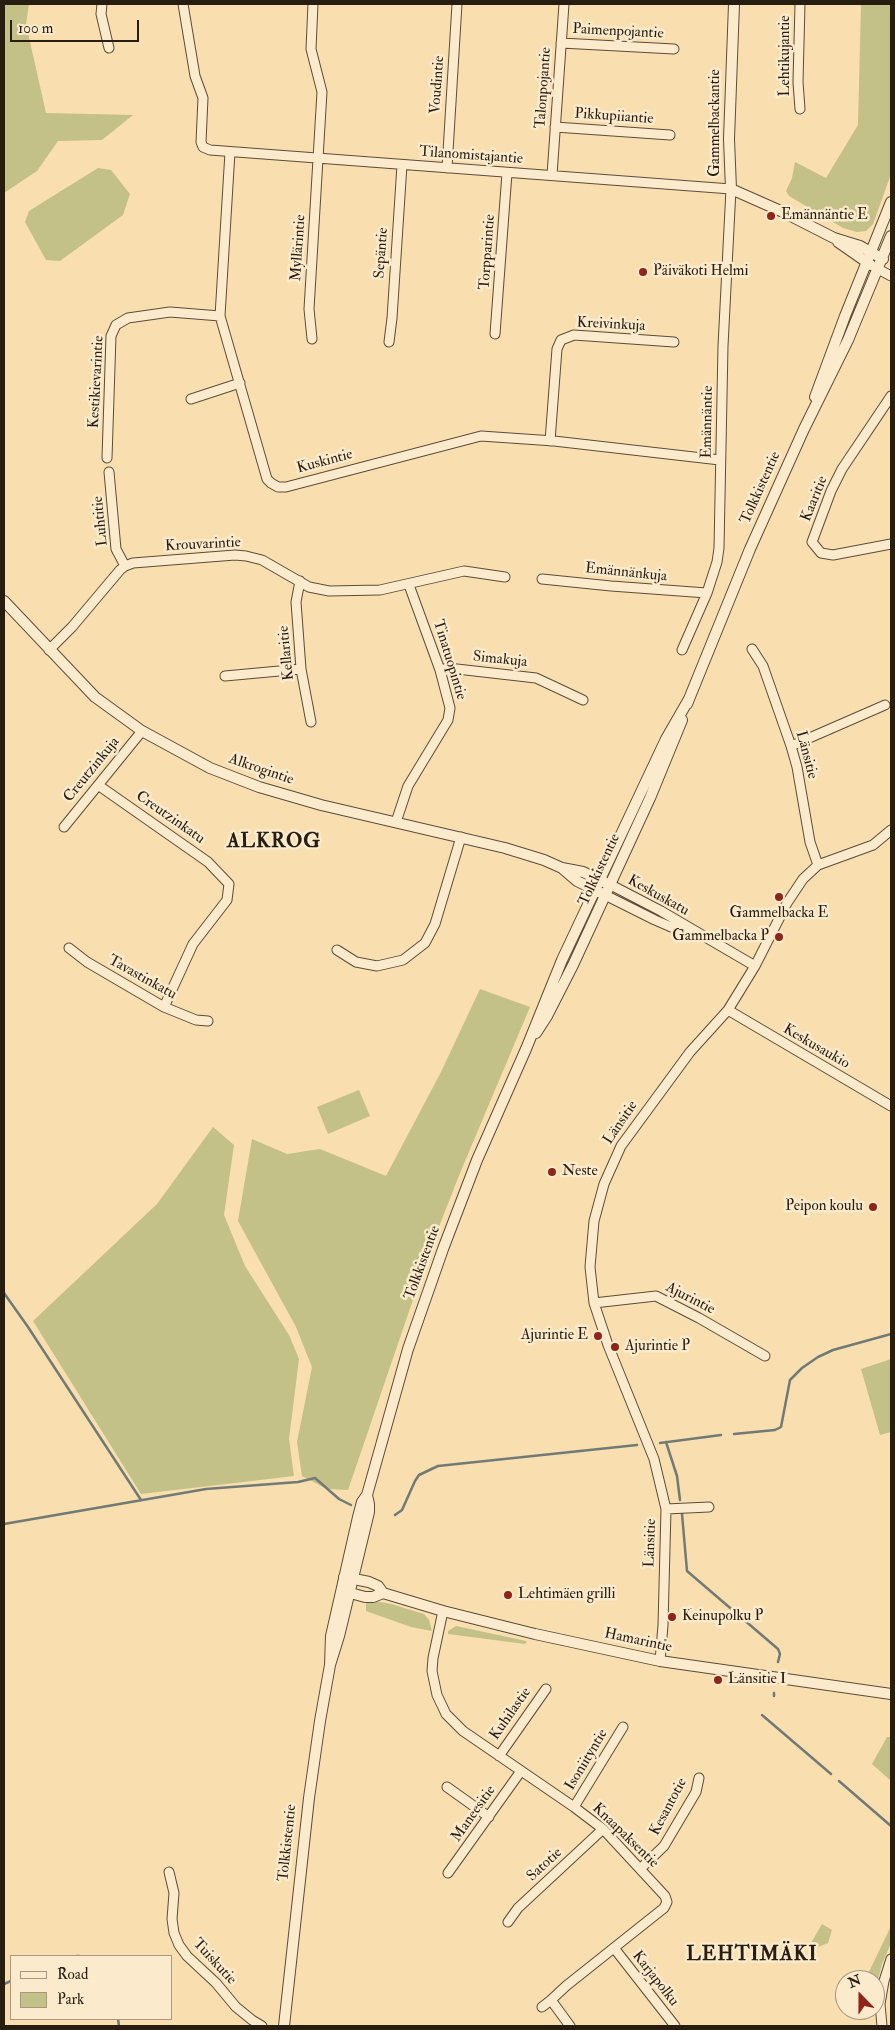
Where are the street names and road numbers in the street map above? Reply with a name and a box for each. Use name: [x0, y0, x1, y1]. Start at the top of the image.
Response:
street label: Lehtikujantie: [777, 16, 795, 96]
street label: Paimenpojantie: [572, 21, 664, 43]
street label: Talonpojantie: [532, 47, 556, 129]
street label: Voudintie: [427, 55, 449, 115]
street label: Gammelbackantie: [707, 69, 725, 177]
street label: Pikkupiiantie: [574, 105, 654, 129]
street label: Tilanomistajantie: [418, 143, 524, 169]
street label: Myllärintie: [288, 214, 310, 282]
street label: Torpparintie: [476, 214, 500, 290]
street label: Sepäntie: [371, 227, 393, 279]
street label: Kreivinkuja: [576, 314, 646, 336]
street label: Kestikievarintie: [86, 335, 108, 429]
street label: Emännäntie: [698, 385, 718, 459]
street label: Kuskintie: [295, 446, 355, 478]
street label: Tolkkistentie: [737, 449, 785, 527]
street label: Kaaritie: [798, 474, 832, 524]
street label: Luhtitie: [89, 495, 113, 547]
street label: Krouvarintie: [165, 534, 241, 556]
street label: Emännänkuja: [584, 560, 668, 586]
street label: Tinatuopintie: [428, 618, 470, 702]
street label: Kellaritie: [275, 625, 299, 681]
street label: Simakuja: [472, 648, 528, 672]
street label: Länsitie: [791, 729, 821, 781]
street label: Creutzinkuja: [60, 734, 124, 806]
street label: Alkrogintie: [226, 751, 296, 789]
street label: Creutzinkatu: [132, 788, 208, 848]
street label: Tolkkistentie: [575, 831, 625, 909]
street label: Keskuskatu: [624, 872, 692, 920]
street label: Tavastinkatu: [105, 952, 179, 1004]
street label: Keskusaukio: [779, 1021, 853, 1073]
street label: Länsitie: [600, 1098, 642, 1148]
street label: Tolkkistentie: [401, 1224, 445, 1302]
street label: Ajurintie: [662, 1279, 718, 1319]
street label: Länsitie: [641, 1518, 661, 1568]
street label: Hamarintie: [603, 1625, 673, 1657]
street label: Kuhilastie: [486, 1684, 536, 1744]
street label: Isoniityntie: [562, 1726, 612, 1794]
street label: Kesantotie: [646, 1775, 692, 1839]
street label: Maneesitie: [448, 1782, 500, 1846]
street label: Knaapaksentie: [588, 1800, 662, 1872]
street label: Tolkkistentie: [275, 1804, 301, 1882]
street label: Satotie: [524, 1844, 566, 1886]
street label: Tuiskutie: [188, 1935, 240, 1989]
street label: Karjapolku: [628, 1948, 682, 2010]

